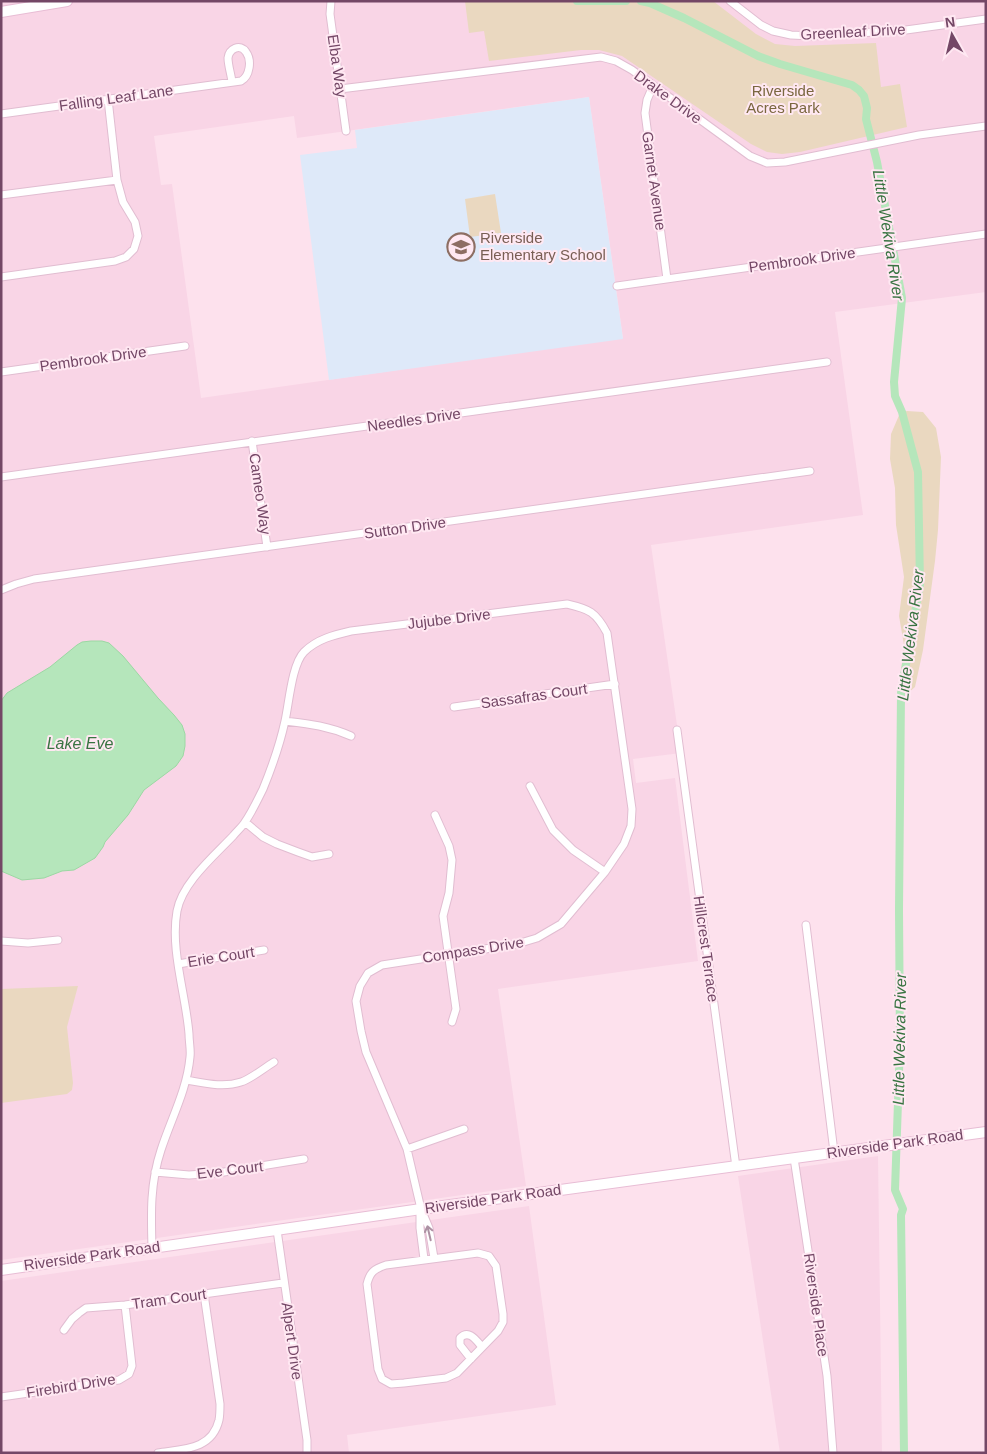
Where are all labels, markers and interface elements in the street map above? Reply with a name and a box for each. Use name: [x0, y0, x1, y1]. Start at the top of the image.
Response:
north arrow: [927, 10, 977, 60]
text: N: [944, 13, 956, 31]
street label: Greenleaf Drive: [800, 20, 906, 43]
street label: Elba Way: [325, 33, 350, 99]
street label: Drake Drive: [631, 66, 705, 127]
street label: Falling Leaf Lane: [58, 81, 174, 114]
park label: Riverside Acres Park: [746, 82, 820, 116]
street label: Garnet Avenue: [639, 130, 670, 232]
water label: Little Wekiva River: [870, 168, 907, 302]
place label: Riverside Elementary School: [480, 229, 606, 263]
school or university icon: Riverside Elementary School: [446, 232, 476, 262]
street label: Pembrook Drive: [747, 244, 856, 275]
street label: Pembrook Drive: [38, 343, 147, 374]
street label: Needles Drive: [366, 405, 462, 434]
street label: Cameo Way: [246, 452, 275, 536]
street label: Sutton Drive: [363, 513, 447, 542]
water label: Little Wekiva River: [894, 568, 927, 702]
street label: Jujube Drive: [407, 605, 491, 632]
street label: Sassafras Court: [479, 679, 589, 711]
water label: Lake Eve: [47, 735, 113, 752]
street label: Hillcrest Terrace: [691, 895, 722, 1003]
street label: Compass Drive: [421, 933, 525, 966]
street label: Erie Court: [186, 943, 256, 970]
water label: Little Wekiva River: [890, 972, 909, 1105]
street label: Riverside Park Road: [826, 1126, 964, 1161]
street label: Eve Court: [196, 1157, 265, 1182]
street label: Riverside Park Road: [424, 1181, 562, 1216]
one-way arrow: [424, 1225, 433, 1241]
street label: Riverside Park Road: [23, 1238, 161, 1273]
street label: Riverside Place: [801, 1252, 832, 1358]
street label: Tram Court: [130, 1285, 208, 1312]
street label: Alpert Drive: [279, 1301, 306, 1381]
street label: Firebird Drive: [25, 1370, 117, 1401]

